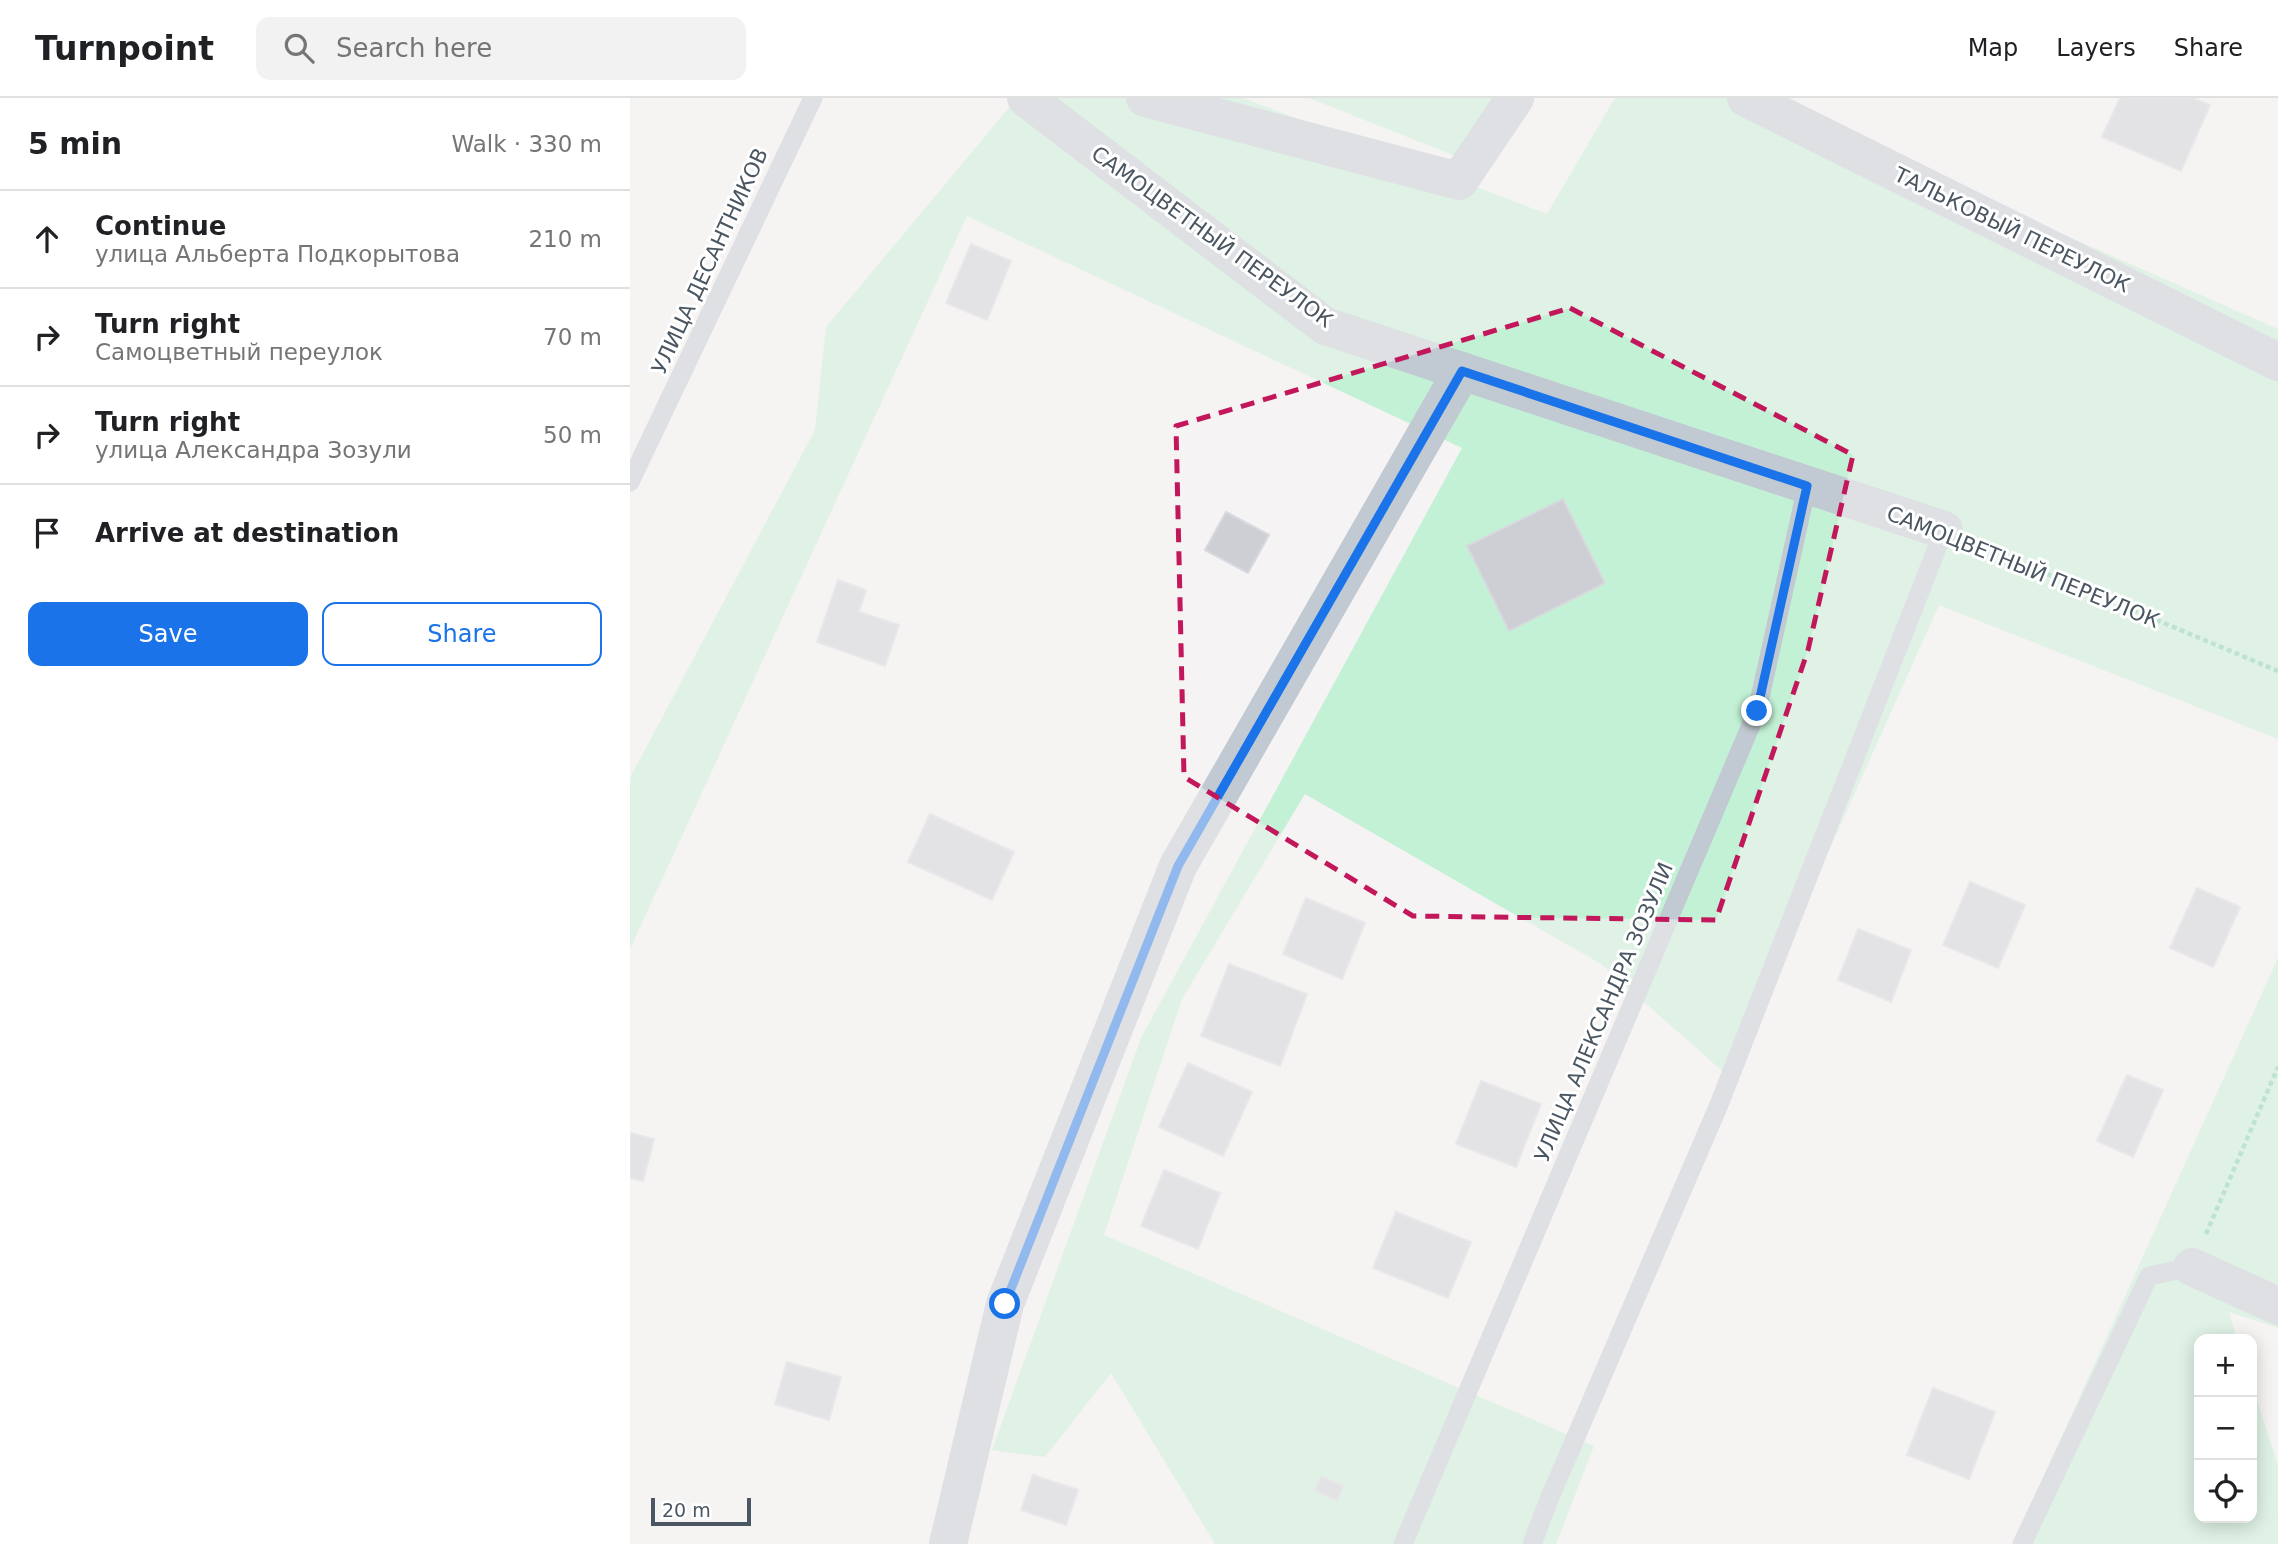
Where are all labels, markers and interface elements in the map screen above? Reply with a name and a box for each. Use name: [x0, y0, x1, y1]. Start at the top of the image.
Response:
search box: [256, 17, 746, 80]
text: Turnpoint: [35, 29, 214, 68]
icon: search: [280, 29, 318, 67]
text: Search here: [336, 33, 492, 63]
text: Map: [1968, 34, 2018, 62]
text: Layers: [2056, 34, 2136, 62]
text: Share: [2174, 34, 2243, 62]
text: 5 min: [28, 126, 122, 161]
text: Walk · 330 m: [451, 131, 602, 157]
street label: САМОЦВЕТНЫЙ ПЕРЕУЛОК: [1087, 141, 1338, 333]
street label: УЛИЦА ДЕСАНТНИКОВ: [647, 144, 773, 378]
street label: ТАЛЬКОВЫЙ ПЕРЕУЛОК: [1889, 161, 2134, 298]
text: Continue: [95, 211, 226, 241]
icon: ahead: [28, 220, 66, 258]
text: 210 m: [528, 226, 602, 252]
text: улица Альберта Подкорытова: [95, 241, 460, 267]
text: Turn right: [95, 309, 240, 339]
icon: right: [28, 318, 66, 356]
text: 70 m: [543, 324, 602, 350]
text: Самоцветный переулок: [95, 339, 383, 365]
text: Turn right: [95, 407, 240, 437]
icon: right: [28, 416, 66, 454]
text: 50 m: [543, 422, 602, 448]
text: улица Александра Зозули: [95, 437, 412, 463]
street label: САМОЦВЕТНЫЙ ПЕРЕУЛОК: [1883, 500, 2163, 633]
icon: arrive: [28, 514, 66, 552]
text: Arrive at destination: [95, 518, 399, 548]
button: Save: [28, 602, 308, 666]
button: Share: [322, 602, 602, 666]
route end: [1741, 695, 1772, 726]
street label: УЛИЦА АЛЕКСАНДРА ЗОЗУЛИ: [1530, 859, 1678, 1165]
route start: [989, 1288, 1020, 1319]
map controls: [2194, 1334, 2257, 1523]
button: +: [2194, 1334, 2257, 1397]
button: −: [2194, 1397, 2257, 1460]
button: locate: [2194, 1460, 2257, 1523]
scale bar: [651, 1495, 751, 1527]
text: 20 m: [662, 1499, 711, 1521]

